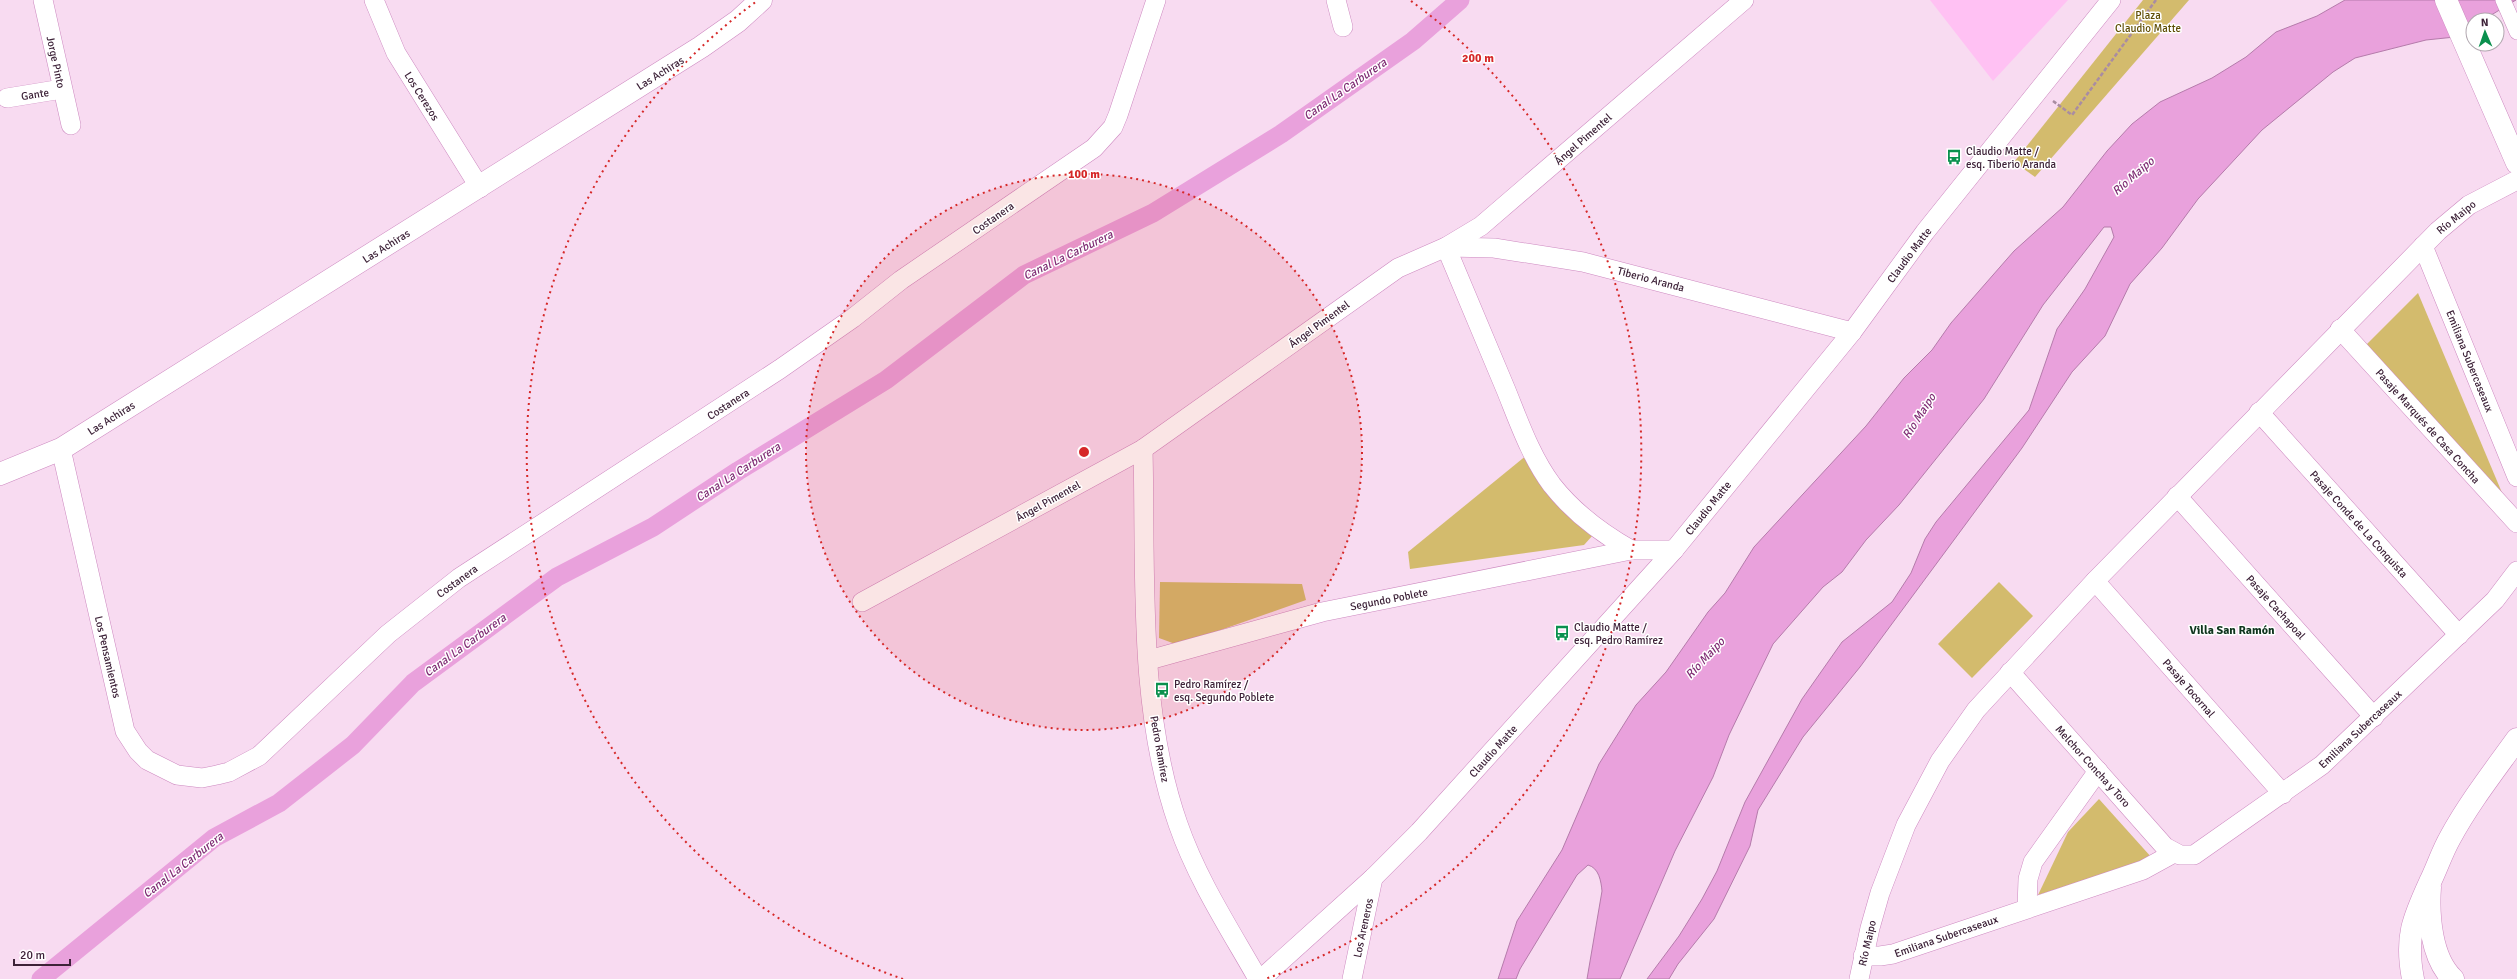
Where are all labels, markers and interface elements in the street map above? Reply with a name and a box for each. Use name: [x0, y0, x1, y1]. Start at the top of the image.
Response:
park label: Plaza Claudio Matte: [2115, 9, 2181, 35]
north arrow: [2465, 12, 2505, 52]
text: N: [2481, 16, 2489, 29]
street label: Jorge Pinto: [44, 35, 67, 90]
text: 200 m: [1462, 51, 1494, 66]
street label: Las Achiras: [634, 54, 687, 93]
water label: Canal La Carburera: [1301, 55, 1391, 124]
street label: Los Cerezos: [401, 69, 442, 123]
street label: Gante: [20, 86, 50, 103]
street label: Ángel Pimentel: [1551, 110, 1615, 168]
place label: Claudio Matte / esq. Tiberio Aranda: [1966, 145, 2057, 171]
bus stop icon: Claudio Matte / esq. Tiberio Aranda: [1945, 148, 1963, 166]
water label: Río Maipo: [2109, 153, 2158, 199]
text: 100 m: [1068, 167, 1100, 182]
street label: Río Maipo: [2434, 197, 2479, 237]
street label: Costanera: [970, 199, 1017, 237]
street label: Claudio Matte: [1884, 225, 1934, 286]
street label: Las Achiras: [360, 227, 413, 266]
water label: Canal La Carburera: [1021, 227, 1116, 284]
street label: Tiberio Aranda: [1616, 264, 1686, 295]
street label: Ángel Pimentel: [1286, 297, 1352, 351]
street label: Emiliana Subercaseaux: [2443, 308, 2496, 414]
street label: Pasaje Marqués de Casa Concha: [2373, 366, 2483, 487]
street label: Costanera: [705, 386, 752, 423]
water label: Río Maipo: [1899, 390, 1940, 442]
street label: Las Achiras: [85, 399, 138, 438]
water label: Canal La Carburera: [693, 439, 784, 505]
centre of rings: [1077, 445, 1091, 459]
street label: Pasaje Conde de La Conquista: [2307, 468, 2410, 581]
street label: Ángel Pimentel: [1013, 478, 1083, 524]
street label: Claudio Matte: [1683, 479, 1734, 538]
street label: Costanera: [434, 562, 481, 601]
street label: Pasaje Cachapoal: [2243, 572, 2308, 642]
street label: Segundo Poblete: [1349, 586, 1429, 613]
water label: Canal La Carburera: [421, 610, 510, 680]
street label: Los Pensamientos: [92, 615, 123, 700]
place label: Claudio Matte / esq. Pedro Ramírez: [1574, 621, 1663, 647]
district label: Villa San Ramón: [2189, 623, 2275, 638]
bus stop icon: Claudio Matte / esq. Pedro Ramírez: [1553, 624, 1571, 642]
water label: Río Maipo: [1682, 634, 1729, 682]
street label: Pasaje Tocornal: [2160, 657, 2217, 720]
place label: Pedro Ramírez / esq. Segundo Poblete: [1174, 678, 1274, 704]
bus stop icon: Pedro Ramírez / esq. Segundo Poblete: [1153, 681, 1171, 699]
street label: Emiliana Subercaseaux: [2316, 688, 2405, 771]
street label: Pedro Ramírez: [1147, 715, 1172, 783]
street label: Claudio Matte: [1467, 723, 1520, 780]
street label: Melchor Concha y Toro: [2052, 723, 2133, 810]
water label: Canal La Carburera: [140, 829, 227, 901]
street label: Los Areneros: [1351, 897, 1376, 959]
street label: Emiliana Subercaseaux: [1893, 913, 2000, 960]
street label: Río Maipo: [1856, 919, 1879, 967]
scale bar: [14, 941, 70, 967]
text: 20 m: [20, 948, 45, 963]

